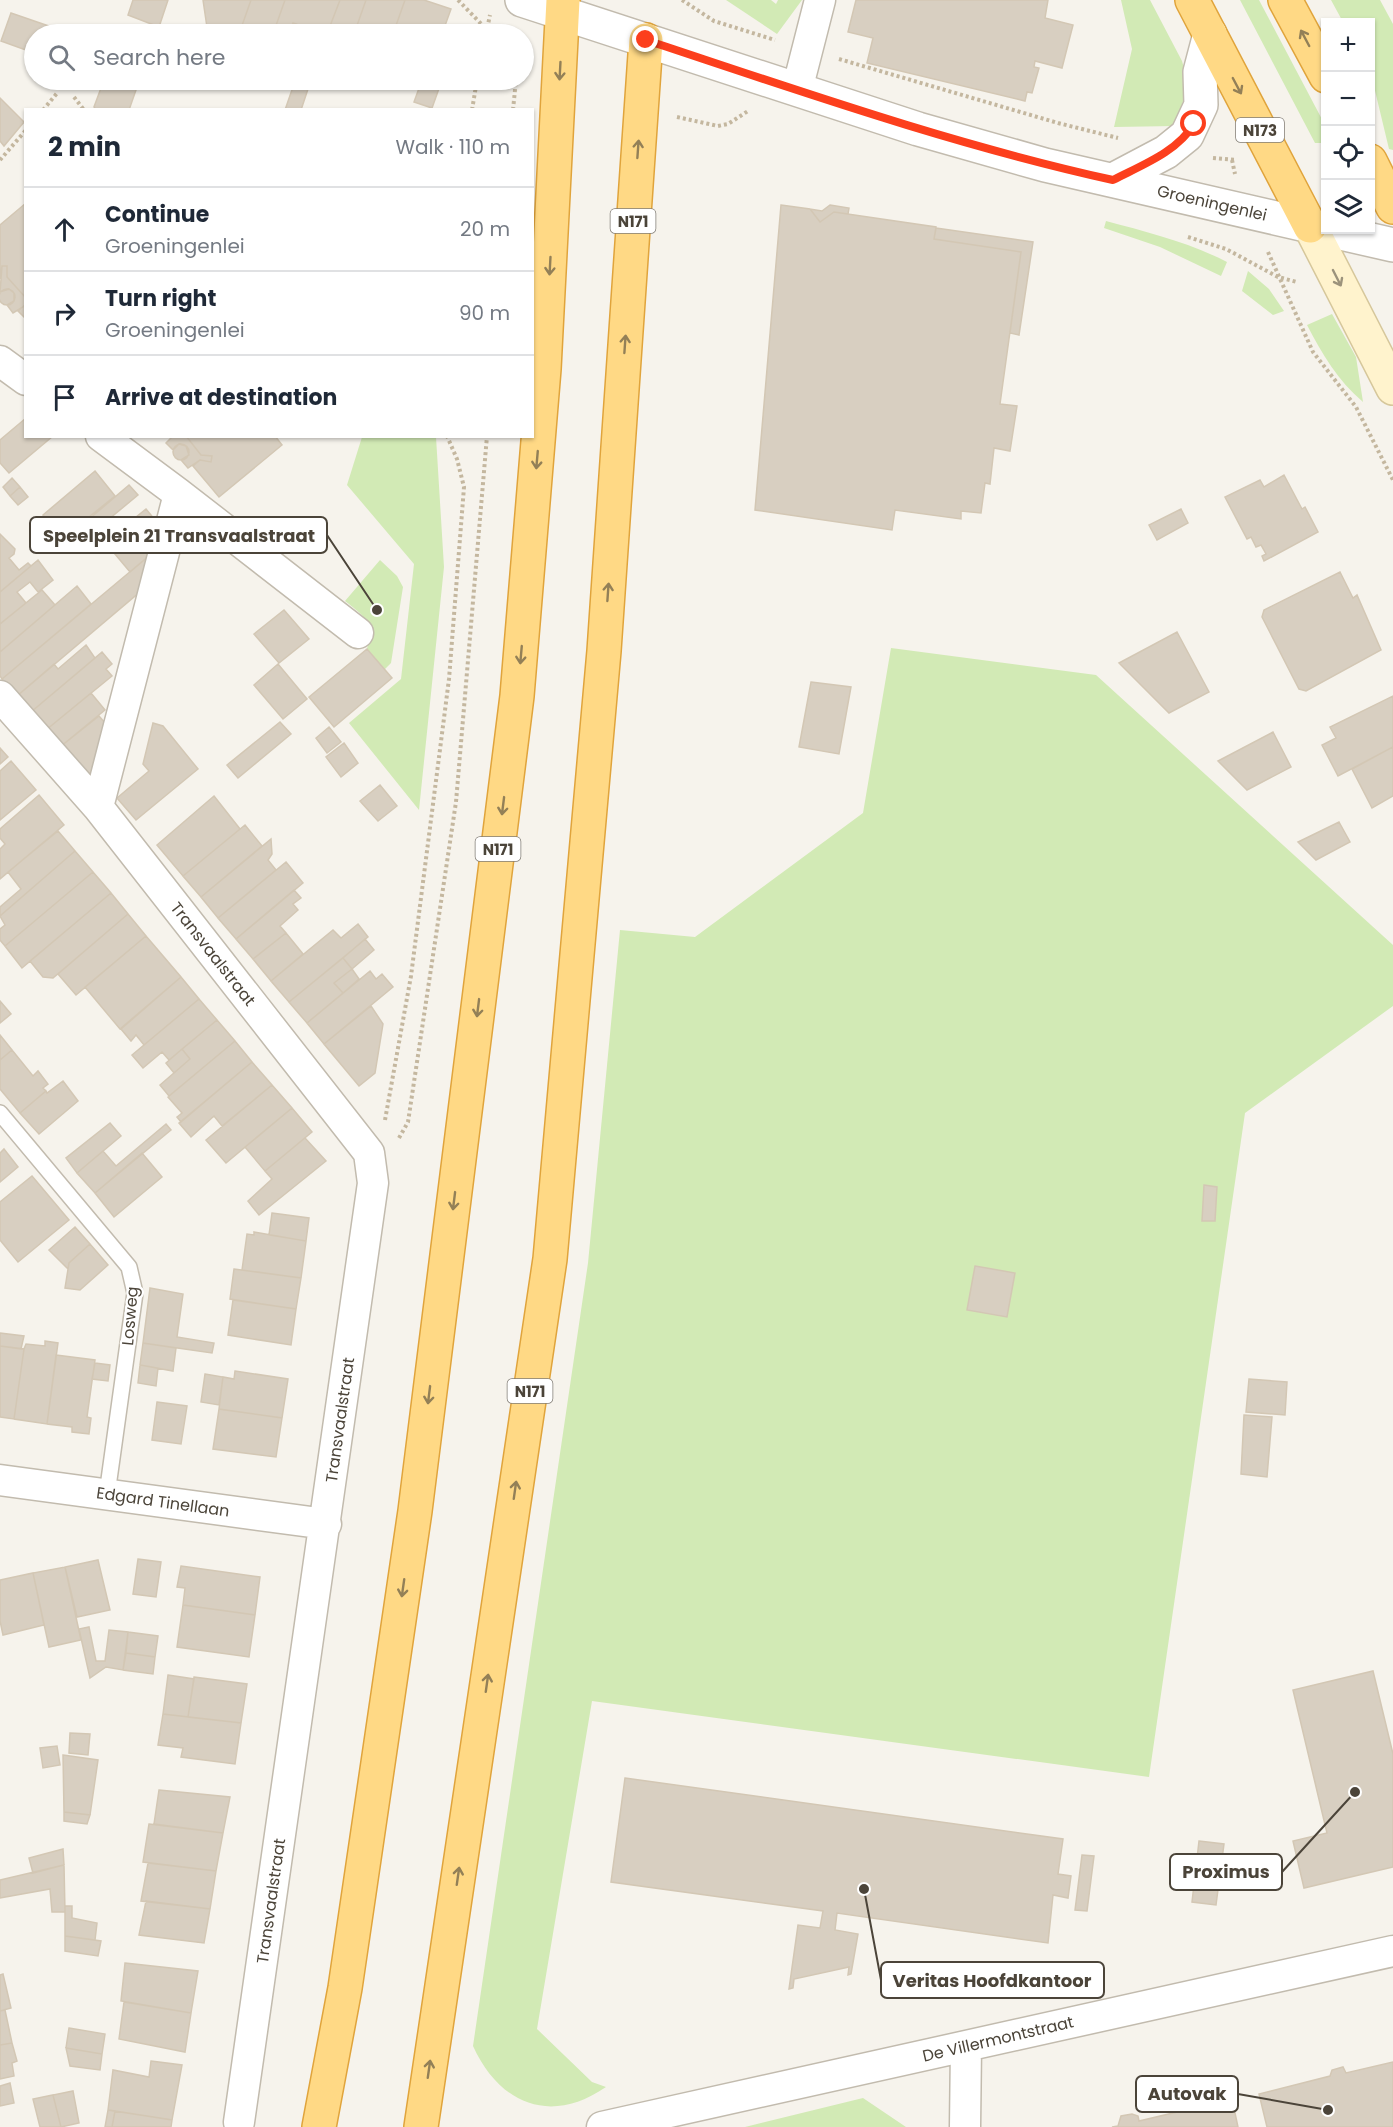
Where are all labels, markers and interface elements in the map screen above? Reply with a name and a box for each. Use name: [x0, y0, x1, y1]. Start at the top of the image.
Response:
map controls: [1321, 18, 1375, 234]
button: +: [1321, 18, 1375, 72]
search box: [24, 24, 534, 90]
route end: [632, 26, 658, 52]
one-way arrow: [1299, 30, 1311, 48]
icon: search: [45, 41, 78, 74]
text: Search here: [93, 42, 226, 73]
one-way arrow: [554, 61, 565, 81]
button: −: [1321, 72, 1375, 126]
one-way arrow: [1231, 77, 1243, 94]
route start: [1180, 110, 1206, 136]
road number: N173: [1236, 118, 1284, 142]
button: locate: [1321, 126, 1375, 180]
text: 2 min: [48, 129, 121, 165]
text: Walk · 110 m: [396, 133, 510, 161]
one-way arrow: [633, 140, 644, 160]
street label: Groeningenlei: [1155, 179, 1269, 227]
button: layers: [1321, 180, 1375, 234]
text: Continue: [105, 199, 209, 230]
road number: N171: [610, 209, 656, 233]
icon: ahead: [48, 213, 81, 246]
text: 20 m: [460, 215, 510, 243]
text: Groeningenlei: [105, 232, 245, 260]
one-way arrow: [544, 255, 555, 275]
one-way arrow: [1332, 269, 1343, 287]
text: Turn right: [105, 283, 216, 314]
icon: right: [48, 297, 81, 330]
text: 90 m: [459, 299, 510, 327]
text: Groeningenlei: [105, 316, 245, 344]
one-way arrow: [619, 334, 630, 354]
icon: arrive: [48, 381, 81, 414]
text: Arrive at destination: [105, 382, 337, 413]
one-way arrow: [531, 450, 542, 470]
callout: Speelplein 21 Transvaalstraat: [30, 517, 327, 553]
text: Speelplein 21 Transvaalstraat: [43, 523, 315, 548]
one-way arrow: [602, 583, 613, 603]
one-way arrow: [515, 644, 526, 664]
one-way arrow: [497, 796, 508, 815]
road number: N171: [476, 837, 520, 861]
street label: Transvaalstraat: [165, 897, 261, 1011]
one-way arrow: [472, 998, 483, 1017]
one-way arrow: [448, 1191, 459, 1211]
street label: Losweg: [116, 1285, 144, 1347]
street label: Transvaalstraat: [320, 1356, 360, 1484]
road number: N171: [508, 1379, 552, 1403]
one-way arrow: [423, 1385, 434, 1404]
street label: Edgard Tinellaan: [95, 1481, 231, 1523]
one-way arrow: [510, 1481, 521, 1501]
one-way arrow: [398, 1578, 409, 1598]
one-way arrow: [481, 1674, 492, 1694]
street label: Transvaalstraat: [251, 1837, 291, 1965]
callout: Proximus: [1170, 1854, 1282, 1890]
text: Proximus: [1182, 1859, 1270, 1884]
one-way arrow: [452, 1867, 463, 1887]
callout: Veritas Hoofdkantoor: [881, 1962, 1104, 1998]
text: Veritas Hoofdkantoor: [893, 1968, 1092, 1993]
street label: De Villermontstraat: [920, 2010, 1076, 2068]
one-way arrow: [424, 2060, 435, 2080]
callout: Autovak: [1136, 2076, 1238, 2112]
text: Autovak: [1148, 2081, 1227, 2106]

